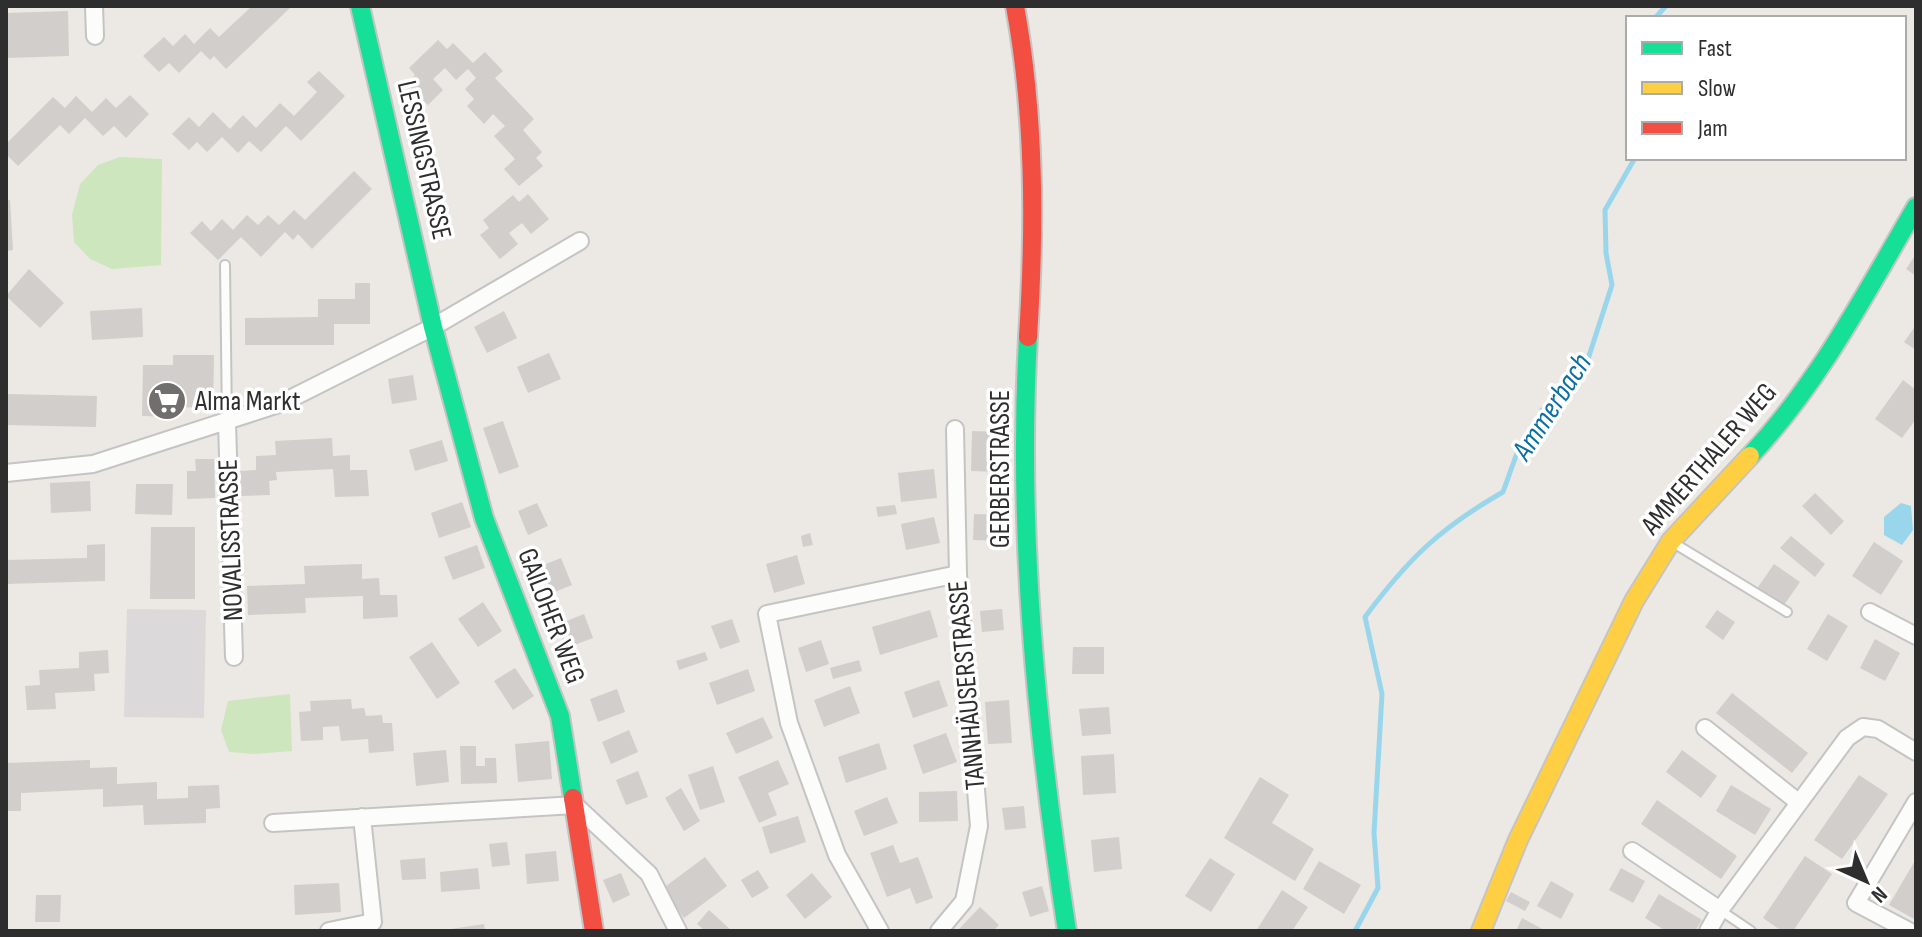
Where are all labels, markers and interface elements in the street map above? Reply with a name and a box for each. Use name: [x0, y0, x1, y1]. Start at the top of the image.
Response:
legend: [1626, 16, 1906, 160]
text: Fast: [1698, 34, 1732, 63]
text: Slow: [1698, 74, 1736, 103]
street label: LESSINGSTRASSE: [390, 77, 458, 243]
text: Jam: [1697, 114, 1728, 143]
water label: Ammerbach: [1504, 347, 1600, 468]
street label: AMMERTHALER WEG: [1634, 377, 1784, 542]
supermarket icon: Alma Markt: [146, 380, 188, 422]
place label: Alma Markt: [194, 385, 300, 418]
street label: GERBERSTRASSE: [984, 390, 1017, 548]
street label: NOVALISSTRASSE: [212, 458, 250, 622]
street label: GAILOHER WEG: [510, 544, 592, 688]
street label: TANNHÄUSERSTRASSE: [941, 579, 993, 791]
north arrow: [1826, 841, 1906, 921]
text: N: [1865, 881, 1892, 908]

